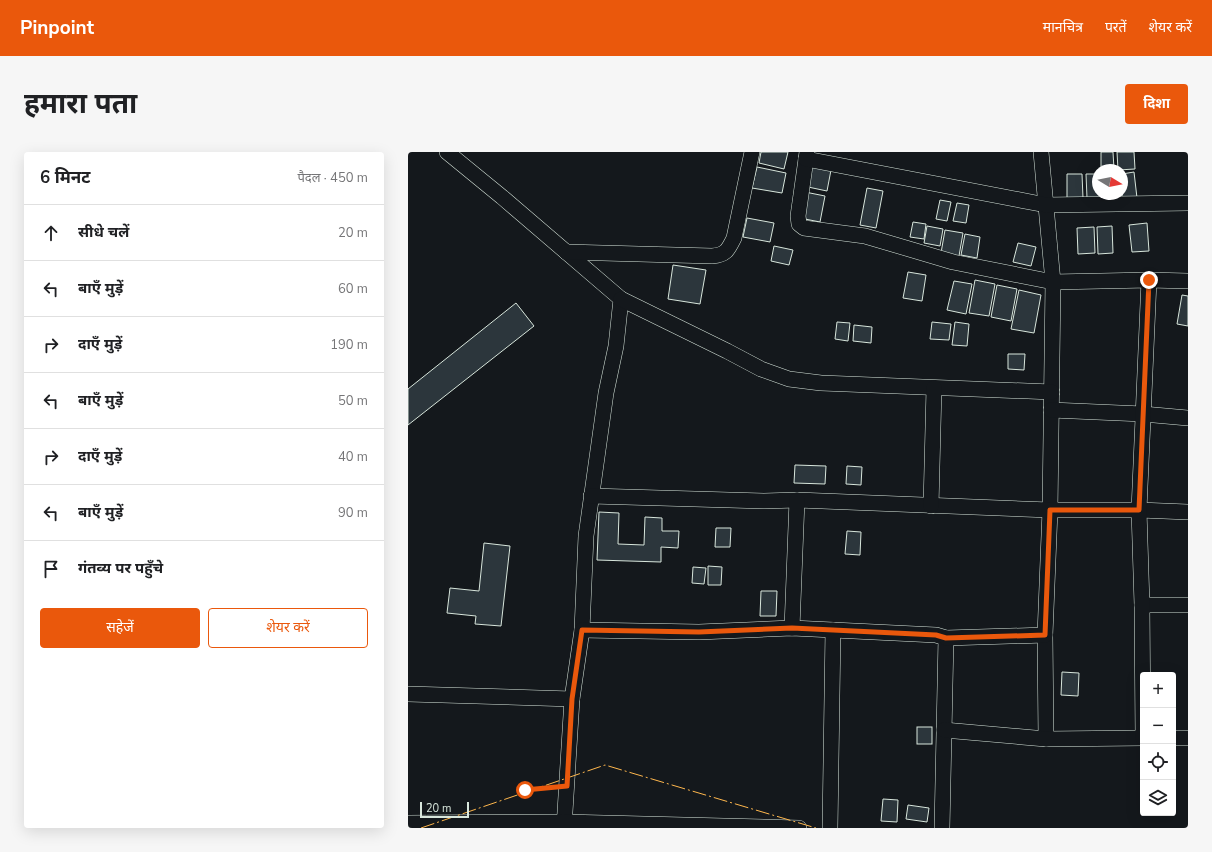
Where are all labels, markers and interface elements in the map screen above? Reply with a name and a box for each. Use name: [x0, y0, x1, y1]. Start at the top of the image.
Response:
text: Pinpoint: [20, 15, 94, 41]
text: मानचित्र: [1043, 18, 1083, 37]
text: परतें: [1105, 18, 1127, 37]
text: शेयर करें: [1149, 18, 1192, 37]
button: दिशा: [1125, 84, 1188, 124]
text: हमारा पता: [24, 85, 137, 123]
north arrow: [1092, 164, 1128, 200]
text: 6 मिनट: [40, 166, 90, 189]
text: पैदल · 450 m: [297, 169, 368, 187]
icon: ahead: [40, 222, 62, 244]
text: सीधे चलें: [78, 222, 129, 242]
text: 20 m: [338, 224, 368, 242]
route end: [1140, 271, 1158, 289]
icon: left: [40, 278, 62, 300]
text: बाएँ मुड़ें: [78, 278, 123, 298]
text: 60 m: [338, 280, 368, 298]
icon: right: [40, 334, 62, 356]
text: दाएँ मुड़ें: [78, 334, 122, 354]
text: 190 m: [330, 336, 368, 354]
icon: left: [40, 390, 62, 412]
text: बाएँ मुड़ें: [78, 390, 123, 410]
text: 50 m: [338, 392, 368, 410]
icon: right: [40, 446, 62, 468]
text: दाएँ मुड़ें: [78, 446, 122, 466]
text: 40 m: [338, 448, 368, 466]
icon: left: [40, 502, 62, 524]
text: बाएँ मुड़ें: [78, 502, 123, 522]
text: 90 m: [338, 504, 368, 522]
icon: arrive: [40, 558, 62, 580]
text: गंतव्य पर पहुँचे: [78, 558, 163, 578]
button: सहेजें: [40, 608, 200, 648]
button: शेयर करें: [208, 608, 368, 648]
map controls: [1140, 672, 1176, 816]
button: +: [1140, 672, 1176, 708]
button: −: [1140, 708, 1176, 744]
button: locate: [1140, 744, 1176, 780]
button: layers: [1140, 780, 1176, 816]
route start: [516, 781, 534, 799]
scale bar: [420, 800, 469, 819]
text: 20 m: [426, 801, 451, 816]

